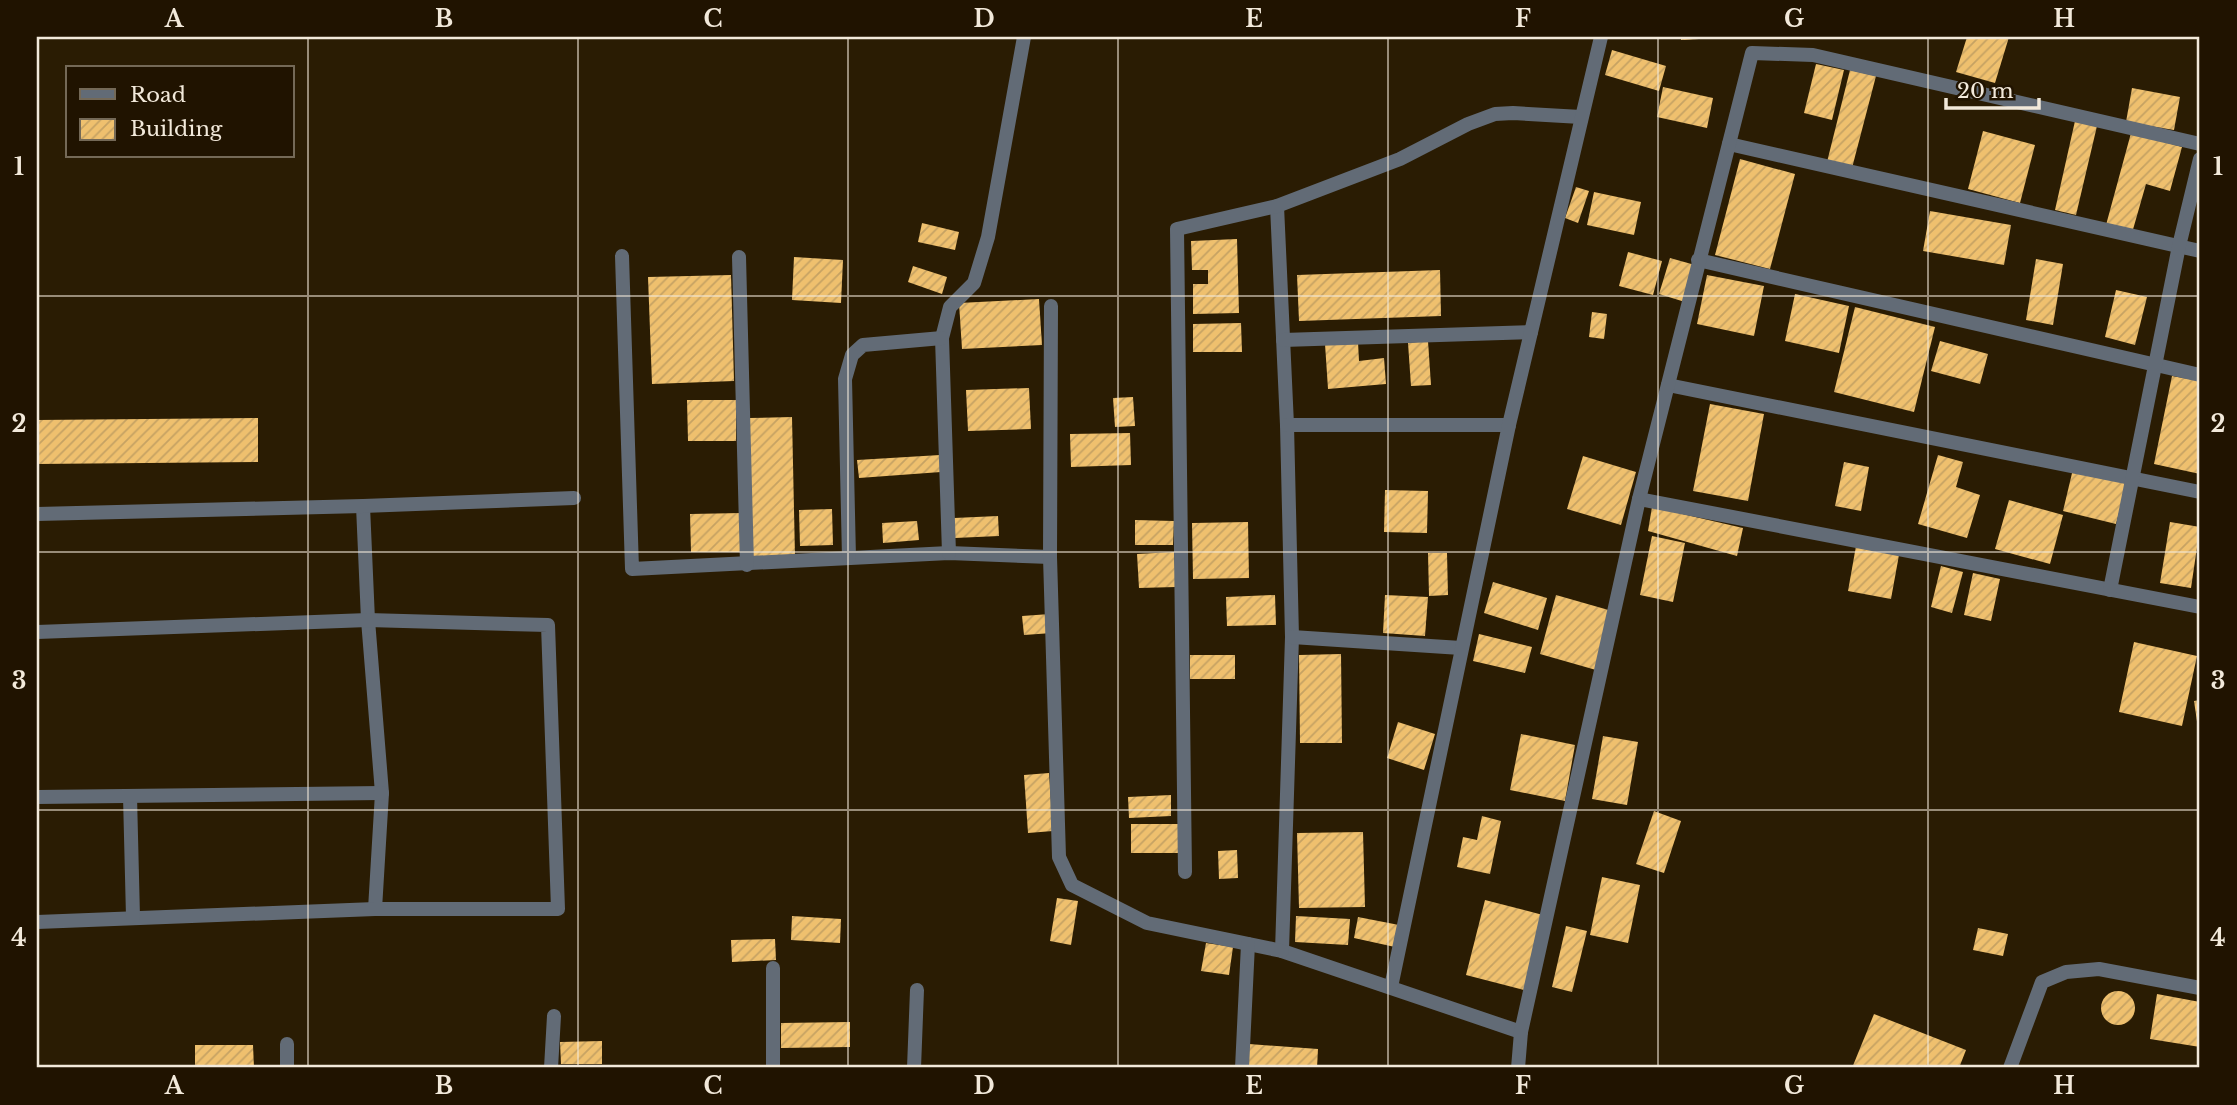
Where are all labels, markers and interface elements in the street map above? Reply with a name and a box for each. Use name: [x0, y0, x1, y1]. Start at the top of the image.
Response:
text: A: [164, 5, 185, 33]
text: B: [435, 5, 453, 33]
text: C: [704, 5, 722, 33]
text: D: [973, 5, 995, 33]
text: E: [1245, 5, 1263, 33]
text: F: [1515, 5, 1531, 33]
text: G: [1784, 5, 1804, 33]
text: H: [2053, 5, 2075, 33]
legend: [66, 66, 294, 158]
scale bar: [1946, 66, 2039, 110]
text: 20 m: [1957, 78, 2014, 104]
text: Road: [130, 82, 186, 108]
text: Building: [130, 116, 223, 142]
text: 1: [14, 153, 24, 181]
text: 1: [2213, 153, 2223, 181]
text: 2: [12, 410, 26, 438]
text: 2: [2211, 410, 2225, 438]
text: 3: [12, 667, 26, 695]
text: 3: [2211, 667, 2225, 695]
text: 4: [11, 924, 27, 952]
text: 4: [2210, 924, 2226, 952]
text: A: [164, 1072, 185, 1100]
text: B: [435, 1072, 453, 1100]
text: C: [704, 1072, 722, 1100]
text: D: [973, 1072, 995, 1100]
text: E: [1245, 1072, 1263, 1100]
text: F: [1515, 1072, 1531, 1100]
text: G: [1784, 1072, 1804, 1100]
text: H: [2053, 1072, 2075, 1100]

